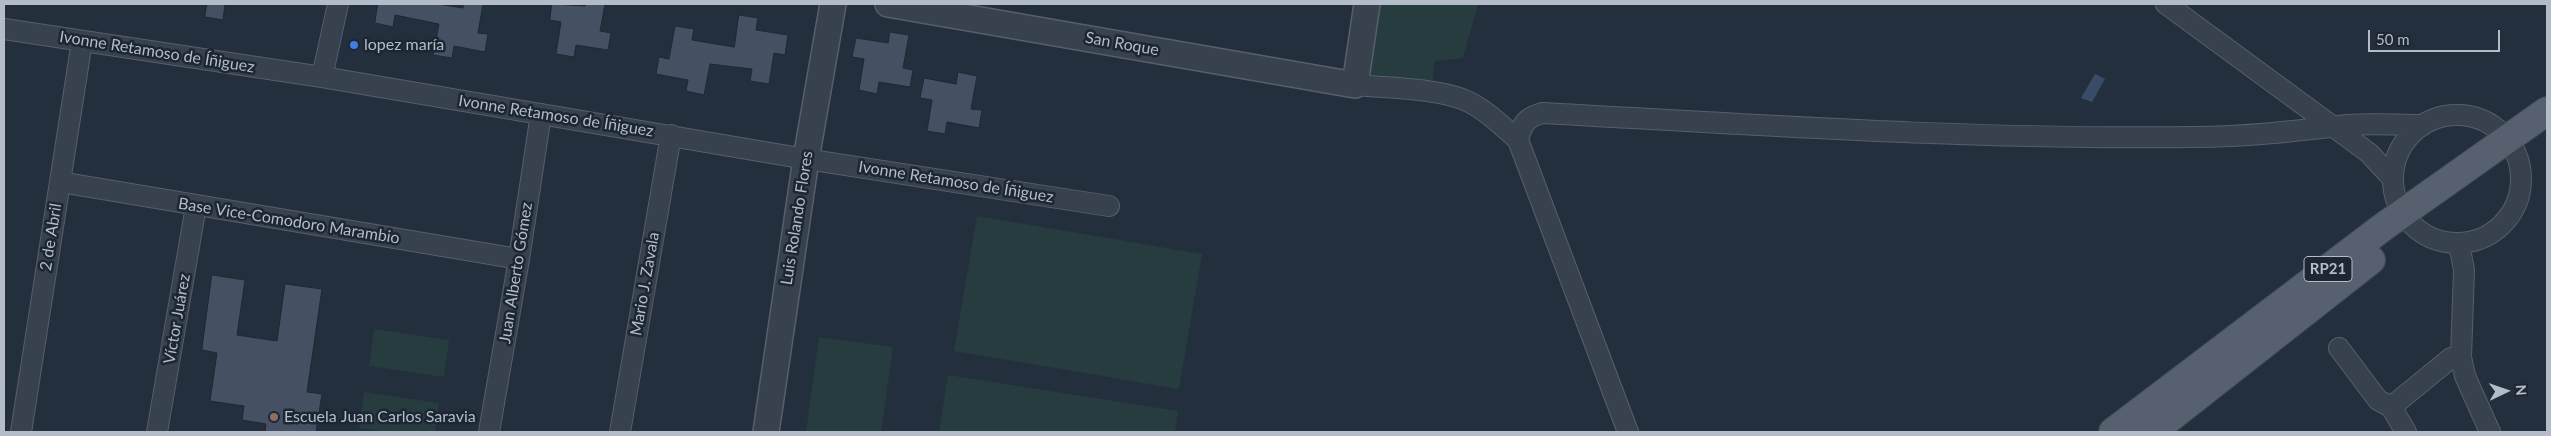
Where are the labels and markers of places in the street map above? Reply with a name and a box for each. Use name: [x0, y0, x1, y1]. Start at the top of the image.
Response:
place label: lopez maría: [364, 35, 444, 55]
marker: lopez maría: [348, 39, 360, 51]
place label: Escuela Juan Carlos Saravia: [284, 407, 476, 427]
marker: Escuela Juan Carlos Saravia: [268, 411, 280, 423]

